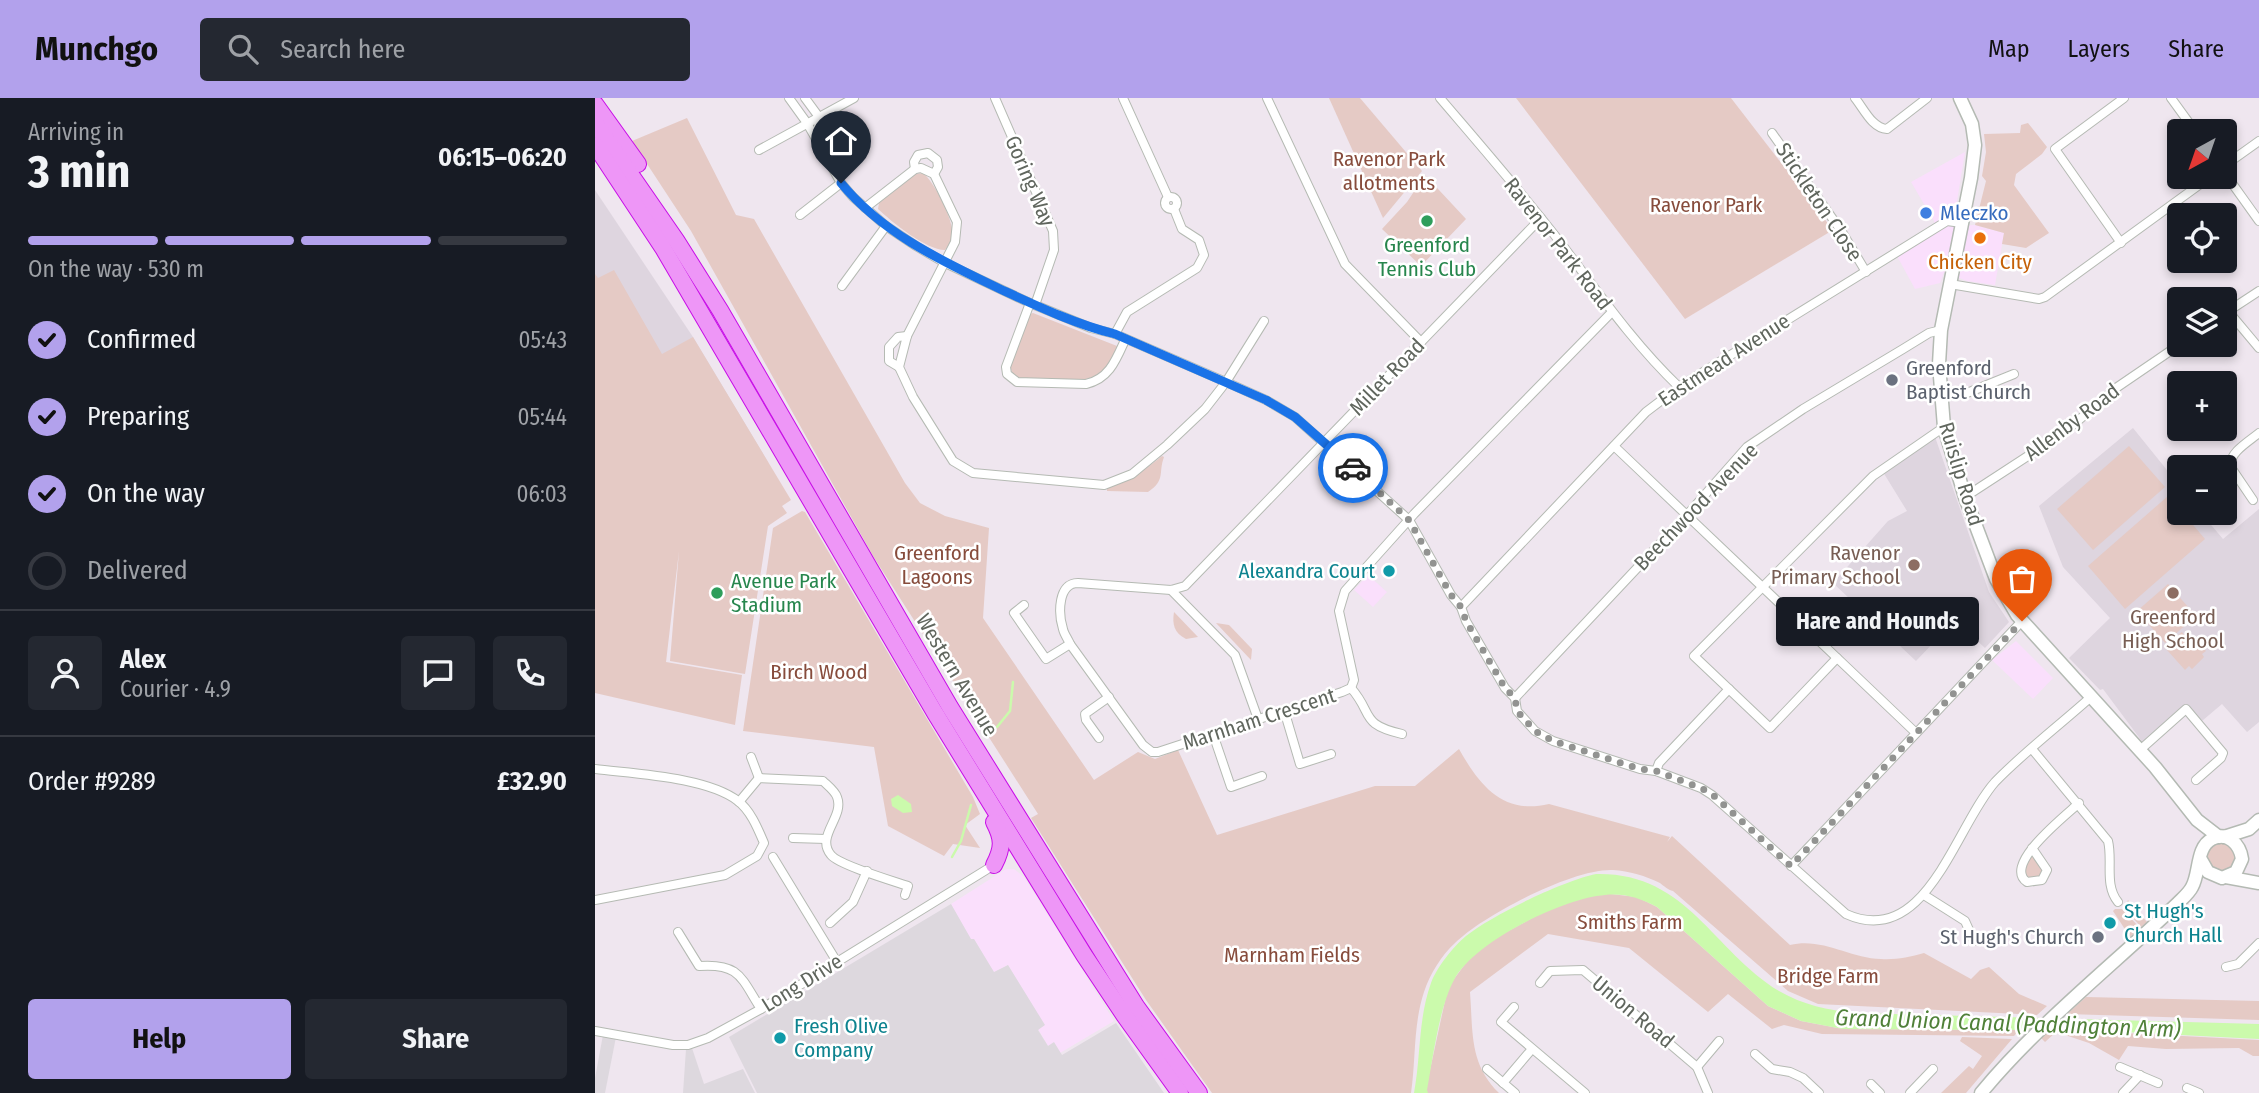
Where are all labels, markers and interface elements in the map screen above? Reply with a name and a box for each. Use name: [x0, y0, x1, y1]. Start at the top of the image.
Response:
search box: [200, 18, 690, 81]
text: Munchgo: [35, 29, 158, 69]
icon: search: [224, 30, 262, 68]
text: Search here: [280, 34, 405, 65]
text: Map: [1988, 35, 2030, 63]
text: Layers: [2068, 35, 2130, 63]
text: Share: [2168, 35, 2224, 63]
pin: [811, 111, 871, 183]
text: Arriving in: [28, 118, 124, 146]
north arrow: [2167, 119, 2237, 189]
map controls: [2167, 119, 2237, 525]
icon: home: [822, 122, 860, 160]
street label: Goring Way: [999, 132, 1061, 231]
street label: Stickleton Close: [1770, 138, 1868, 266]
text: 06:15–06:20: [438, 142, 567, 173]
text: 3 min: [28, 144, 130, 199]
park label: Ravenor Park allotments: [1333, 146, 1445, 196]
street label: Ravenor Park Road: [1498, 173, 1618, 315]
park label: Ravenor Park: [1650, 192, 1762, 218]
place label: Mleczko: [1940, 200, 2009, 226]
button: locate: [2167, 203, 2237, 273]
marker: Mleczko: [1918, 205, 1934, 221]
marker: Greenford Tennis Club: [1419, 213, 1435, 229]
marker: Chicken City: [1972, 230, 1988, 246]
place label: Greenford Tennis Club: [1378, 232, 1476, 282]
place label: Chicken City: [1928, 249, 2033, 275]
text: On the way · 530 m: [28, 255, 204, 283]
button: layers: [2167, 287, 2237, 357]
street label: Eastmead Avenue: [1653, 308, 1795, 412]
icon: check: [28, 321, 66, 359]
text: Confirmed: [87, 324, 197, 355]
text: 05:43: [519, 326, 567, 354]
street label: Millet Road: [1344, 333, 1430, 421]
place label: Greenford Baptist Church: [1906, 355, 2031, 405]
button: +: [2167, 371, 2237, 441]
marker: Greenford Baptist Church: [1884, 372, 1900, 388]
street label: Allenby Road: [2019, 378, 2125, 466]
icon: check: [28, 398, 66, 436]
text: Preparing: [87, 401, 189, 432]
text: 05:44: [517, 403, 567, 431]
street label: Ruislip Road: [1933, 419, 1989, 529]
courier: [1318, 433, 1388, 503]
street label: Beechwood Avenue: [1628, 438, 1764, 576]
icon: car: [1334, 449, 1372, 487]
button: −: [2167, 455, 2237, 525]
icon: check: [28, 475, 66, 513]
text: On the way: [87, 478, 205, 509]
text: 06:03: [517, 480, 567, 508]
park label: Greenford Lagoons: [894, 540, 980, 590]
place label: Ravenor Primary School: [1771, 540, 1901, 590]
pin: [1992, 549, 2052, 621]
text: Delivered: [87, 555, 188, 586]
marker: Ravenor Primary School: [1906, 557, 1922, 573]
place label: Alexandra Court: [1238, 558, 1375, 584]
icon: bag: [2003, 560, 2041, 598]
marker: Alexandra Court: [1381, 563, 1397, 579]
place label: Avenue Park Stadium: [731, 568, 837, 618]
marker: Avenue Park Stadium: [709, 585, 725, 601]
marker: Greenford High School: [2165, 585, 2181, 601]
callout: Hare and Hounds: [1777, 596, 1980, 646]
place label: Greenford High School: [2122, 604, 2224, 654]
text: Hare and Hounds: [1796, 607, 1959, 635]
street label: Western Avenue: [910, 609, 1004, 741]
button: person: [28, 636, 102, 710]
button: chat: [401, 636, 475, 710]
button: phone: [493, 636, 567, 710]
text: Alex: [120, 644, 166, 675]
park label: Birch Wood: [770, 659, 868, 685]
text: Courier · 4.9: [120, 675, 231, 703]
street label: Marnham Crescent: [1179, 682, 1339, 756]
text: Order #9289: [28, 766, 156, 797]
text: £32.90: [497, 766, 567, 797]
place label: St Hugh's Church Hall: [2124, 898, 2223, 948]
park label: Smiths Farm: [1577, 909, 1683, 935]
marker: St Hugh's Church Hall: [2102, 915, 2118, 931]
place label: St Hugh's Church: [1940, 924, 2084, 950]
marker: St Hugh's Church: [2090, 929, 2106, 945]
park label: Marnham Fields: [1224, 942, 1360, 968]
street label: Long Drive: [757, 948, 847, 1018]
park label: Bridge Farm: [1777, 963, 1879, 989]
street label: Union Road: [1587, 970, 1679, 1054]
button: Help: [28, 999, 291, 1079]
button: Share: [305, 999, 567, 1079]
water label: Grand Union Canal (Paddington Arm): [1835, 1003, 2181, 1043]
place label: Fresh Olive Company: [794, 1013, 888, 1063]
marker: Fresh Olive Company: [772, 1030, 788, 1046]

